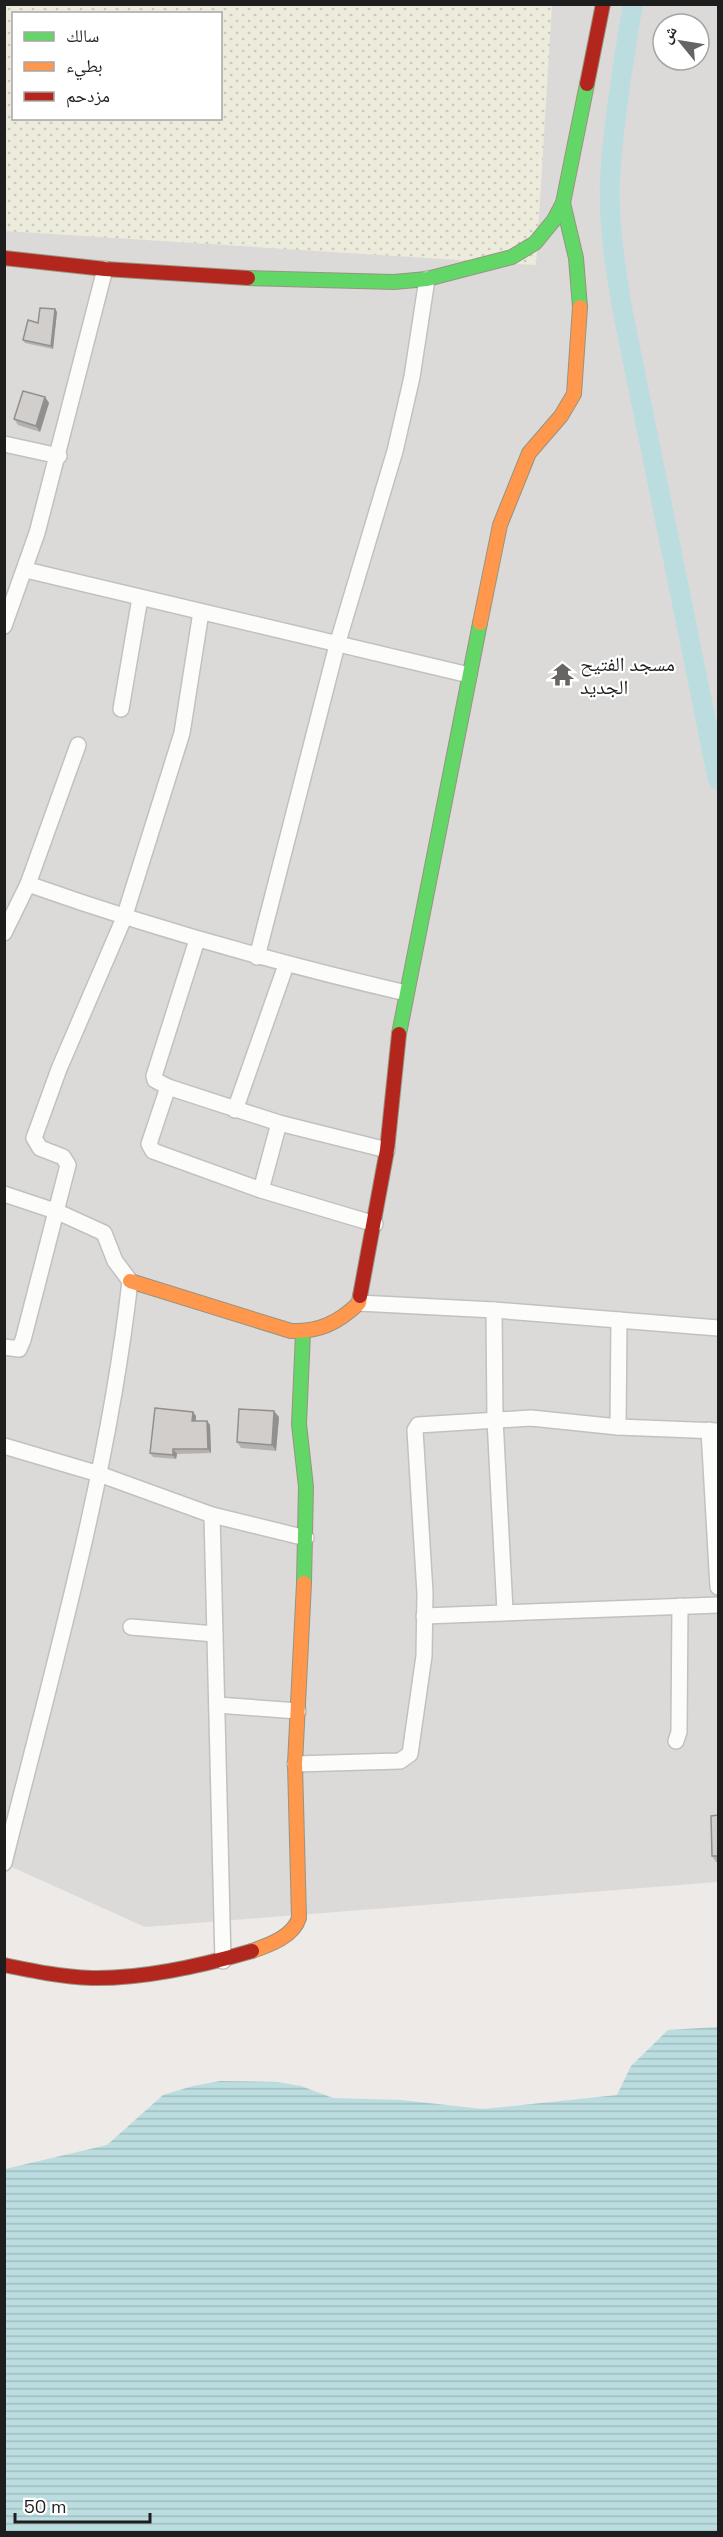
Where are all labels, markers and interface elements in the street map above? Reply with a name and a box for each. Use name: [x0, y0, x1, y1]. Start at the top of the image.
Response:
legend: [12, 12, 222, 120]
north arrow: [651, 12, 711, 72]
text: ش: [655, 22, 682, 47]
text: سالك: [66, 24, 99, 47]
text: بطيء: [66, 54, 103, 81]
text: مزدحم: [66, 84, 110, 108]
place label: مسجد الفتيح الجديد: [580, 651, 675, 700]
temple icon: مسجد الفتيح الجديد: [549, 662, 575, 688]
scale bar: [15, 2486, 150, 2524]
text: 50 m: [24, 2495, 66, 2518]

